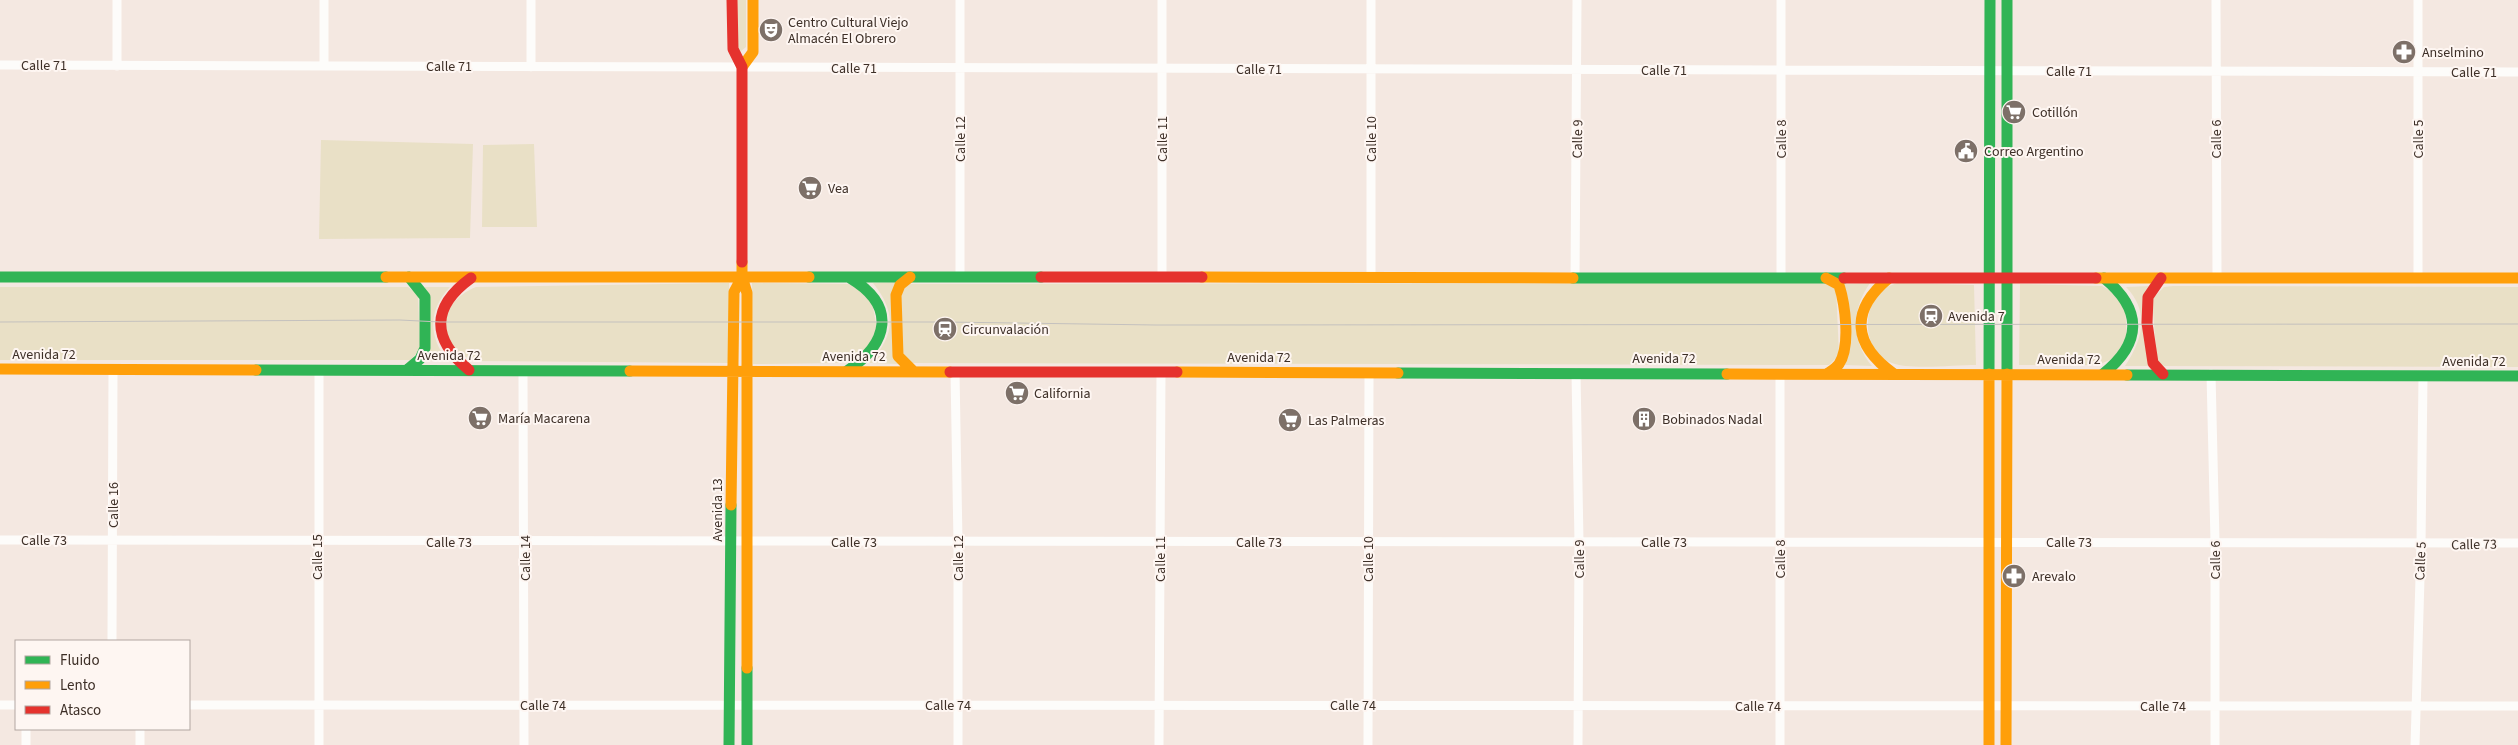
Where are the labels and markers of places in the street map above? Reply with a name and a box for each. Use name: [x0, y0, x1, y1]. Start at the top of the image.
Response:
place label: Centro Cultural Viejo Almacén El Obrero: [788, 13, 908, 49]
theatre icon: Centro Cultural Viejo Almacén El Obrero: [758, 17, 784, 43]
pharmacy icon: Anselmino: [2391, 39, 2417, 65]
place label: Anselmino: [2422, 43, 2484, 63]
supermarket icon: Cotillón: [2001, 99, 2027, 125]
place label: Cotillón: [2032, 103, 2078, 123]
public building icon: Correo Argentino: [1953, 138, 1979, 164]
place label: Correo Argentino: [1984, 142, 2084, 162]
supermarket icon: Vea: [797, 175, 823, 201]
place label: Vea: [828, 179, 849, 199]
station icon: Avenida 7: [1918, 303, 1944, 329]
place label: Avenida 7: [1948, 307, 2005, 327]
station icon: Circunvalación: [932, 316, 958, 342]
place label: Circunvalación: [962, 320, 1049, 340]
supermarket icon: California: [1004, 380, 1030, 406]
place label: California: [1034, 384, 1091, 404]
supermarket icon: María Macarena: [467, 405, 493, 431]
building icon: Bobinados Nadal: [1631, 406, 1657, 432]
supermarket icon: Las Palmeras: [1277, 407, 1303, 433]
place label: María Macarena: [498, 409, 590, 429]
place label: Bobinados Nadal: [1662, 410, 1763, 430]
place label: Las Palmeras: [1308, 411, 1385, 431]
pharmacy icon: Arevalo: [2001, 563, 2027, 589]
place label: Arevalo: [2032, 567, 2076, 587]

